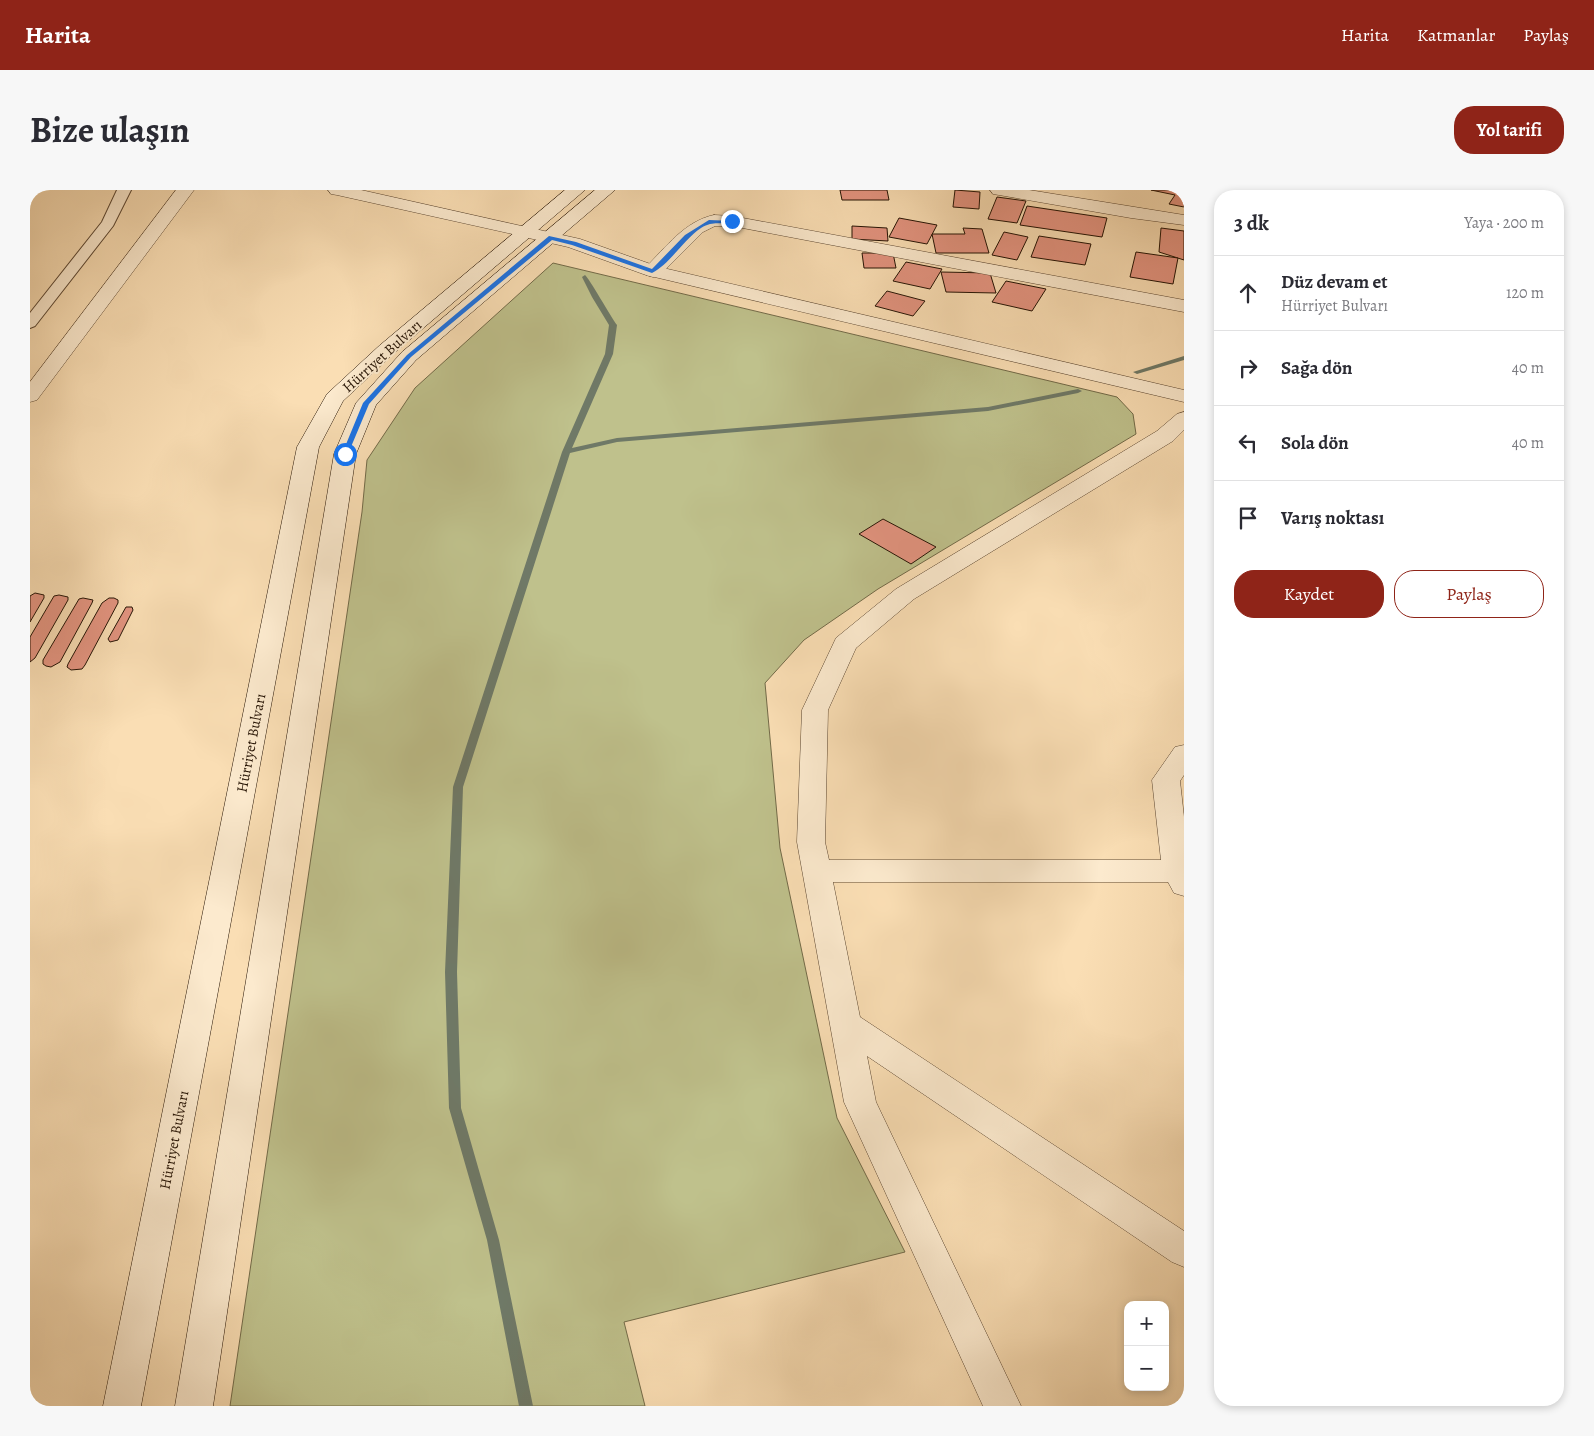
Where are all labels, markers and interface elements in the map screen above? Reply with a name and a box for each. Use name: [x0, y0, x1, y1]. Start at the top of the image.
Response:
text: Harita: [25, 19, 91, 51]
text: Harita: [1341, 23, 1389, 47]
text: Katmanlar: [1417, 23, 1495, 47]
text: Paylaş: [1523, 23, 1569, 47]
text: Bize ulaşın: [30, 106, 190, 154]
button: Yol tarifi: [1454, 106, 1564, 154]
text: 3 dk: [1234, 209, 1269, 237]
route end: [721, 210, 744, 233]
text: Yaya · 200 m: [1464, 212, 1544, 234]
text: Düz devam et: [1281, 269, 1388, 295]
icon: ahead: [1234, 279, 1262, 307]
text: 120 m: [1506, 282, 1544, 304]
text: Hürriyet Bulvarı: [1281, 295, 1388, 317]
street label: Hürriyet Bulvarı: [338, 315, 426, 397]
icon: right: [1234, 354, 1262, 382]
text: Sağa dön: [1281, 355, 1353, 381]
text: 40 m: [1512, 357, 1544, 379]
icon: left: [1234, 429, 1262, 457]
text: Sola dön: [1281, 430, 1349, 456]
text: 40 m: [1512, 432, 1544, 454]
route start: [334, 443, 357, 466]
icon: arrive: [1234, 504, 1262, 532]
text: Varış noktası: [1281, 505, 1384, 531]
button: Kaydet: [1234, 570, 1384, 618]
button: Paylaş: [1394, 570, 1544, 618]
street label: Hürriyet Bulvarı: [232, 692, 270, 794]
street label: Hürriyet Bulvarı: [155, 1089, 193, 1191]
map controls: [1124, 1301, 1169, 1391]
button: +: [1124, 1301, 1169, 1346]
button: −: [1124, 1346, 1169, 1391]

